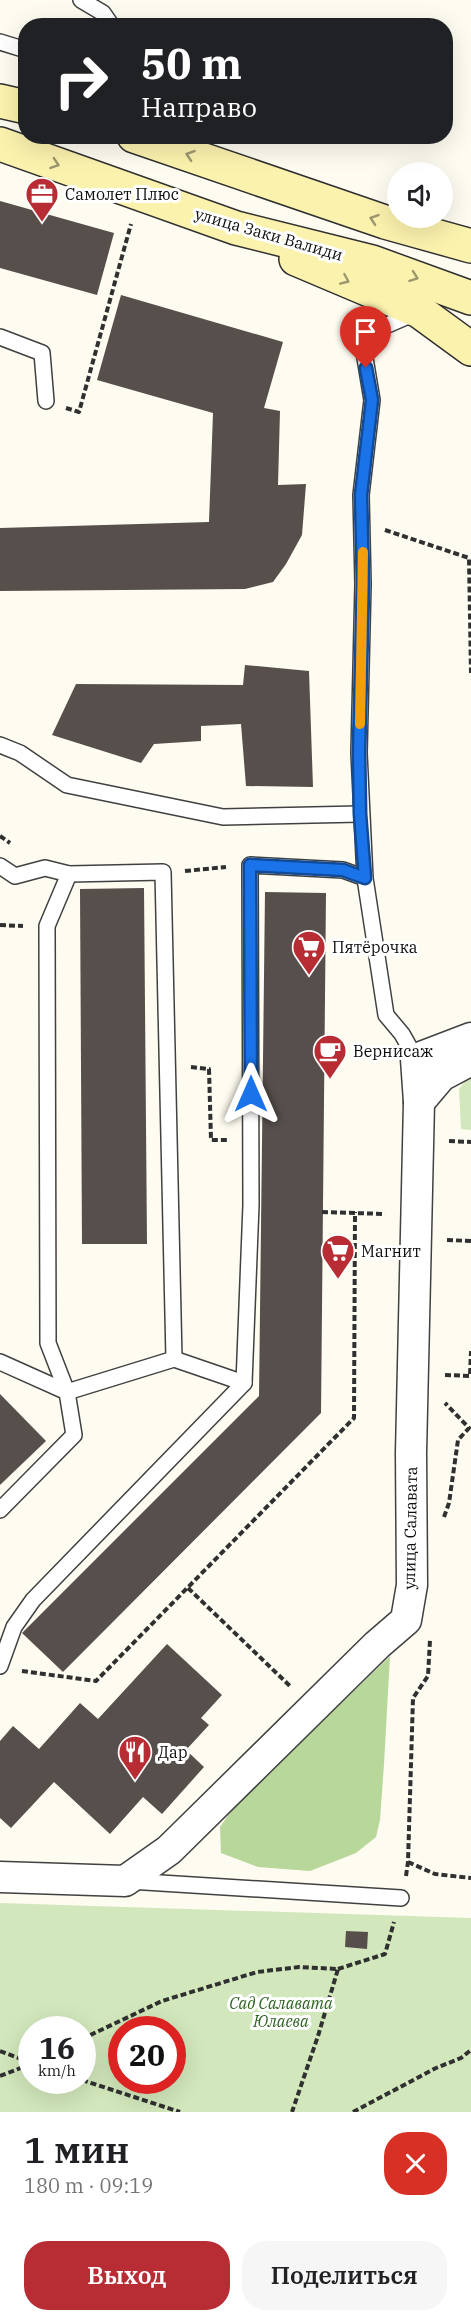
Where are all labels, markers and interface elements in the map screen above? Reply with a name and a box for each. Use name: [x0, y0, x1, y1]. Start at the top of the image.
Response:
text: 50 m: [141, 36, 242, 91]
icon: right: [42, 42, 120, 120]
text: Направо: [141, 89, 257, 124]
one-way arrow: [185, 150, 196, 163]
one-way arrow: [49, 156, 60, 169]
map controls: [387, 162, 453, 228]
button: sound: [387, 162, 453, 228]
office icon: Самолет Плюс: [24, 176, 60, 223]
place label: Самолет Плюс: [65, 184, 179, 204]
street label: улица Заки Валиди: [193, 203, 345, 265]
one-way arrow: [369, 213, 380, 226]
one-way arrow: [408, 270, 419, 282]
one-way arrow: [339, 273, 350, 285]
pin: [340, 306, 391, 368]
icon: arrive: [349, 315, 382, 348]
supermarket icon: Пятёрочка: [291, 929, 327, 976]
place label: Пятёрочка: [332, 937, 418, 957]
cafe icon: Вернисаж: [312, 1033, 348, 1080]
place label: Вернисаж: [353, 1041, 433, 1061]
position arrow: [219, 1062, 283, 1126]
supermarket icon: Магнит: [320, 1233, 356, 1280]
place label: Магнит: [361, 1241, 421, 1261]
street label: улица Салавата: [399, 1466, 421, 1590]
restaurant icon: Дар: [117, 1734, 153, 1781]
place label: Дар: [158, 1742, 188, 1762]
park label: Сад Салавата Юлаева: [229, 1993, 333, 2031]
speed limit sign: 20: [108, 2016, 186, 2094]
text: 16: [39, 2028, 75, 2067]
text: km/h: [38, 2061, 76, 2080]
text: 1 мин: [24, 2126, 129, 2173]
button: close: [384, 2132, 447, 2195]
text: 180 m · 09:19: [24, 2172, 153, 2199]
button: Выход: [24, 2241, 230, 2310]
button: Поделиться: [242, 2241, 447, 2310]

